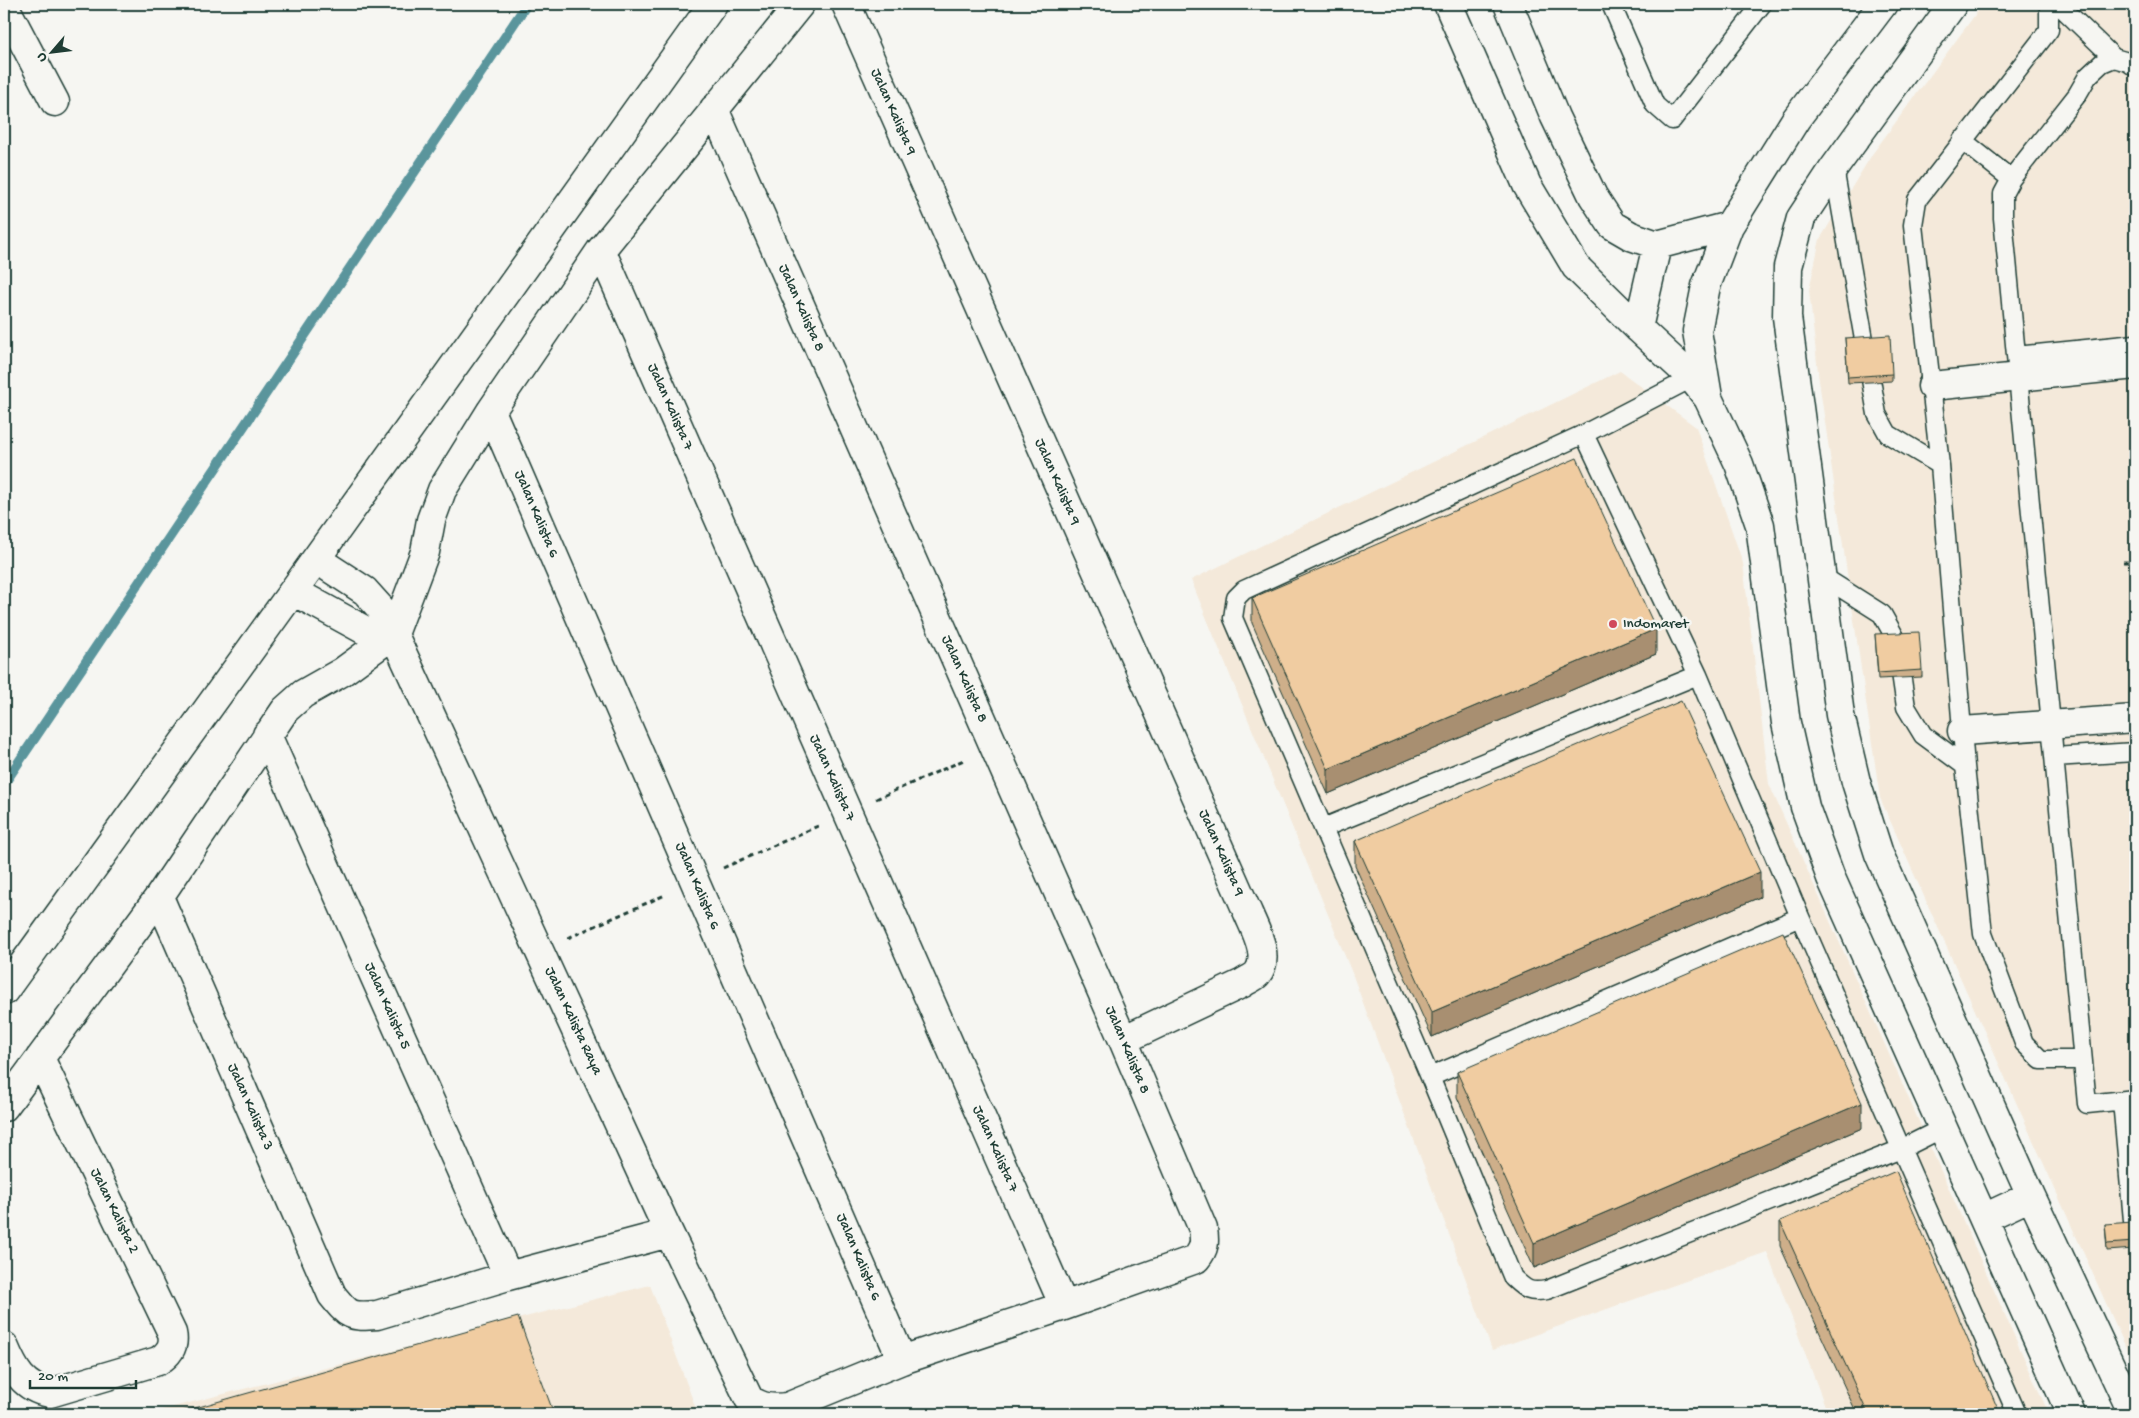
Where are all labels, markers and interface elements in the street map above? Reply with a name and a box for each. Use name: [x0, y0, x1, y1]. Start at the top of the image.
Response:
north arrow: [28, 28, 78, 78]
text: U: [33, 49, 52, 64]
street label: Jalan Kalista 9: [866, 66, 920, 158]
street label: Jalan Kalista 8: [774, 262, 828, 354]
street label: Jalan Kalista 7: [643, 361, 698, 454]
street label: Jalan Kalista 9: [1030, 436, 1084, 528]
street label: Jalan Kalista 6: [510, 468, 563, 561]
place label: Indomaret: [1623, 615, 1690, 633]
marker: Indomaret: [1607, 618, 1619, 630]
street label: Jalan Kalista 8: [937, 633, 991, 725]
street label: Jalan Kalista 7: [805, 732, 860, 825]
street label: Jalan Kalista 9: [1194, 807, 1248, 899]
street label: Jalan Kalista 6: [671, 840, 724, 933]
street label: Jalan Kalista 5: [360, 960, 414, 1052]
street label: Jalan Kalista Raya: [540, 964, 606, 1078]
street label: Jalan Kalista 8: [1100, 1003, 1154, 1097]
street label: Jalan Kalista 3: [223, 1061, 277, 1153]
street label: Jalan Kalista 7: [968, 1103, 1023, 1196]
street label: Jalan Kalista 2: [86, 1165, 142, 1257]
street label: Jalan Kalista 6: [832, 1211, 885, 1304]
scale bar: [30, 1358, 136, 1390]
text: 20 m: [38, 1368, 68, 1386]

